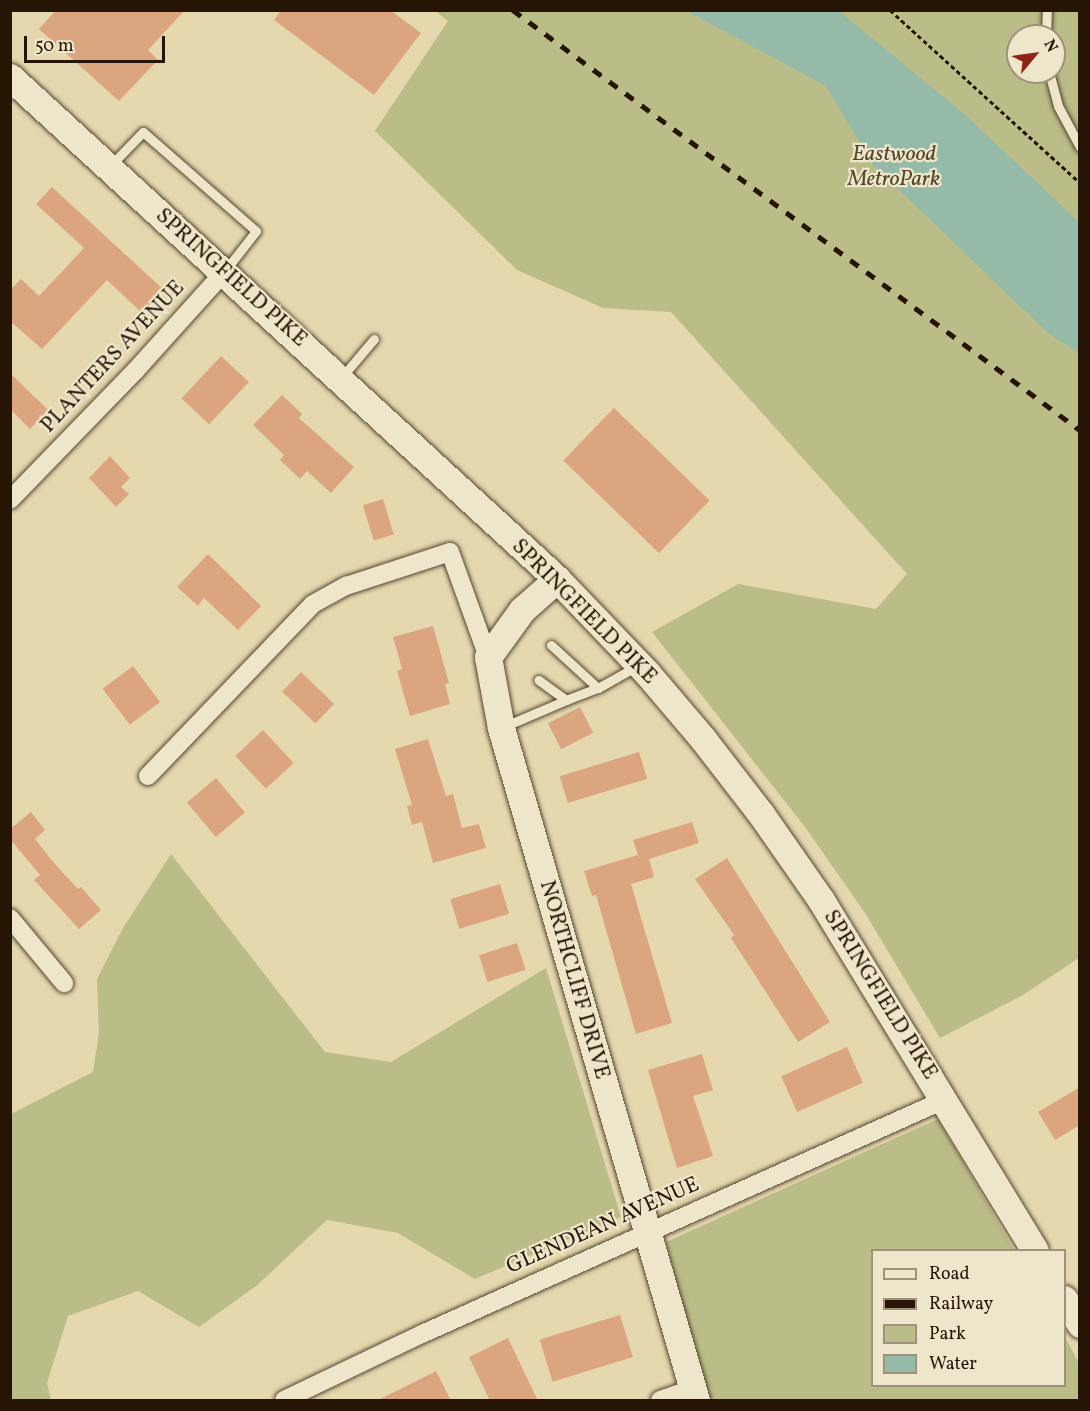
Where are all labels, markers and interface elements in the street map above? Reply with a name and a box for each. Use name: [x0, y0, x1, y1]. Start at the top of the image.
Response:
scale bar: [27, 24, 168, 62]
north arrow: [1006, 24, 1066, 84]
text: 50 m: [35, 34, 74, 59]
text: N: [1038, 36, 1062, 57]
park label: Eastwood MetroPark: [848, 141, 940, 192]
street label: SPRINGFIELD PIKE: [150, 203, 312, 353]
street label: PLANTERS AVENUE: [36, 275, 190, 439]
street label: SPRINGFIELD PIKE: [506, 534, 662, 690]
street label: NORTHCLIFF DRIVE: [533, 878, 615, 1082]
street label: SPRINGFIELD PIKE: [817, 905, 943, 1085]
street label: GLENDEAN AVENUE: [503, 1172, 703, 1280]
legend: [871, 1249, 1066, 1387]
text: Road: [929, 1262, 970, 1287]
text: Railway: [929, 1292, 993, 1317]
text: Park: [929, 1322, 966, 1347]
text: Water: [929, 1352, 977, 1377]

